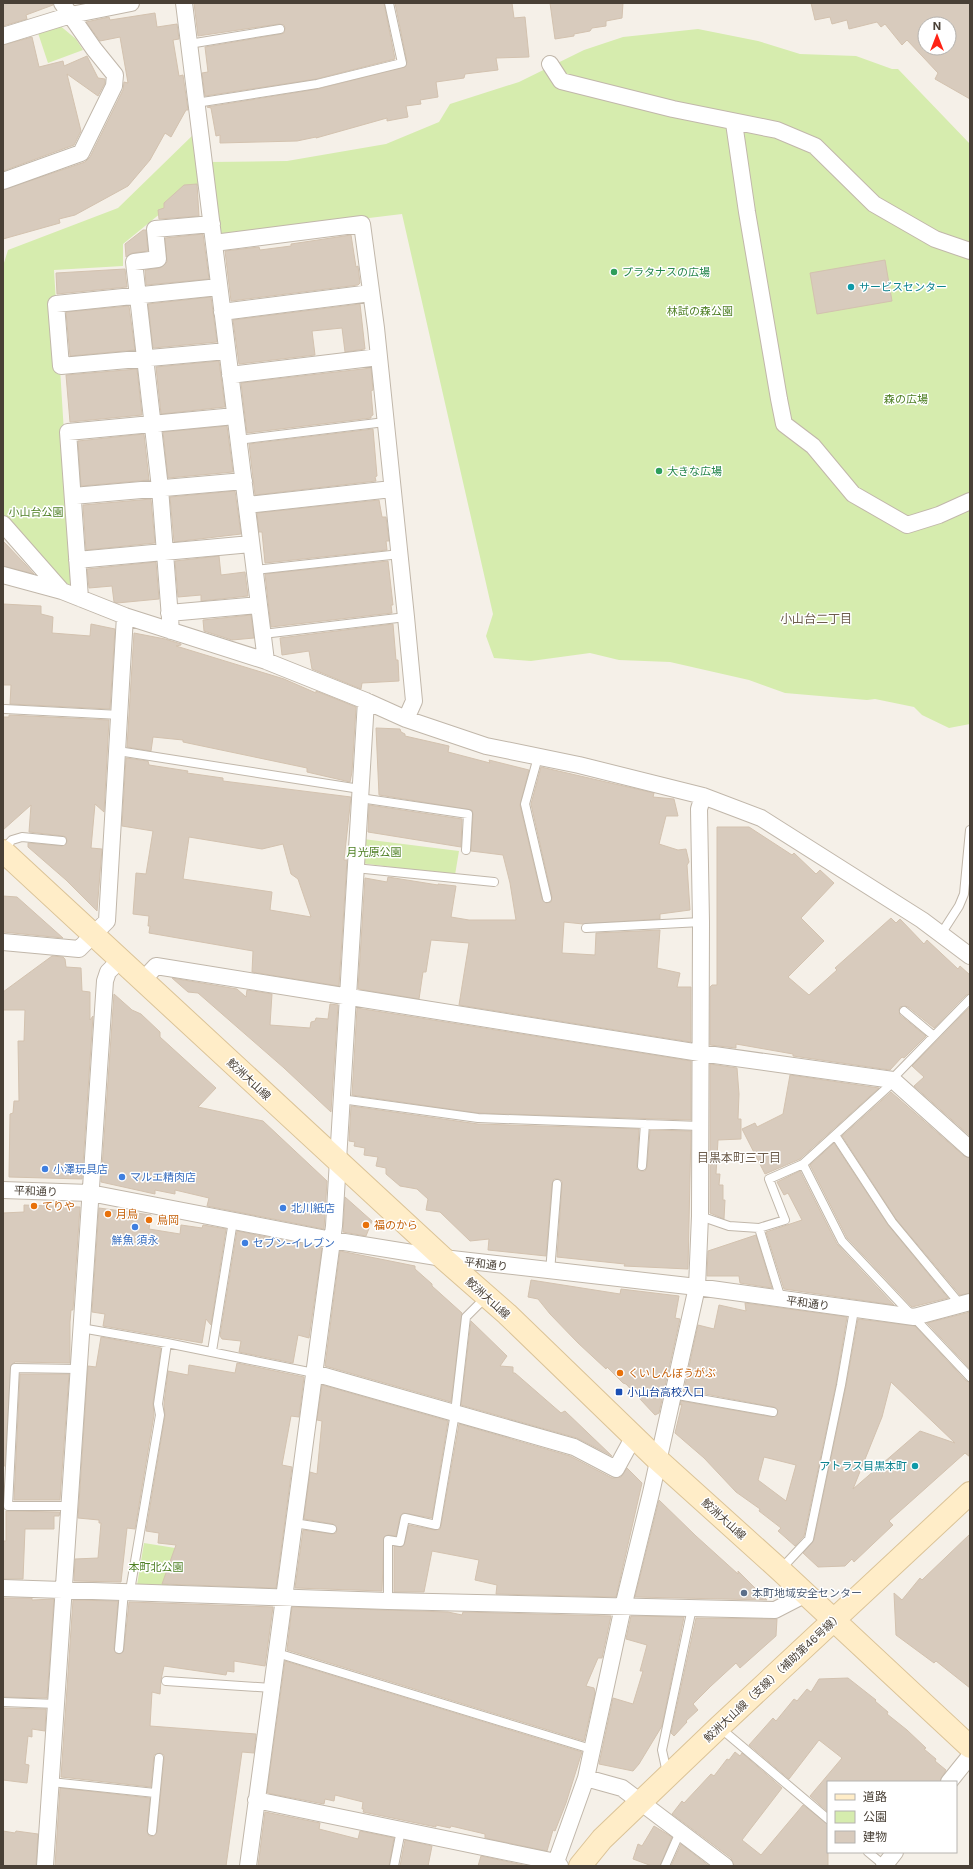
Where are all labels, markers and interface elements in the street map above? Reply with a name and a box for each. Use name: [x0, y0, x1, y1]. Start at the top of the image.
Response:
north arrow: [917, 16, 957, 56]
text: N: [933, 19, 941, 33]
place label: プラタナスの広場: [622, 265, 710, 279]
marker: プラタナスの広場: [609, 267, 619, 277]
place label: サービスセンター: [859, 280, 947, 294]
marker: サービスセンター: [846, 282, 856, 292]
park label: 林試の森公園: [667, 304, 733, 318]
park label: 森の広場: [884, 392, 928, 406]
place label: 大きな広場: [667, 464, 722, 478]
marker: 大きな広場: [654, 466, 664, 476]
park label: 小山台公園: [9, 505, 64, 519]
district label: 小山台二丁目: [780, 611, 852, 626]
park label: 月光原公園: [347, 845, 402, 859]
street label: 鮫洲大山線: [224, 1055, 274, 1103]
district label: 目黒本町三丁目: [697, 1150, 781, 1165]
place label: 小澤玩具店: [53, 1162, 108, 1176]
marker: 小澤玩具店: [40, 1164, 50, 1174]
place label: マルエ精肉店: [130, 1170, 196, 1184]
marker: マルエ精肉店: [117, 1172, 127, 1182]
street label: 平和通り: [14, 1183, 58, 1199]
place label: てりや: [42, 1199, 75, 1213]
marker: てりや: [29, 1201, 39, 1211]
place label: 北川紙店: [291, 1201, 335, 1215]
marker: 北川紙店: [278, 1203, 288, 1213]
place label: 月鳥: [116, 1207, 138, 1221]
marker: 月鳥: [103, 1209, 113, 1219]
place label: 鳥岡: [157, 1213, 179, 1227]
marker: 鳥岡: [144, 1215, 154, 1225]
place label: 福のから: [374, 1218, 418, 1232]
marker: 福のから: [361, 1220, 371, 1230]
marker: 鮮魚 須永: [130, 1222, 140, 1232]
place label: 鮮魚 須永: [111, 1233, 159, 1247]
place label: セブン-イレブン: [253, 1236, 335, 1250]
marker: セブン-イレブン: [240, 1238, 250, 1248]
street label: 平和通り: [463, 1254, 509, 1274]
street label: 鮫洲大山線: [463, 1274, 513, 1322]
street label: 平和通り: [785, 1293, 831, 1313]
place label: くいしんぼうがぶ: [628, 1366, 716, 1380]
marker: くいしんぼうがぶ: [615, 1368, 625, 1378]
place label: 小山台高校入口: [627, 1385, 704, 1399]
marker: 小山台高校入口: [614, 1387, 624, 1397]
place label: アトラス目黒本町: [819, 1459, 907, 1473]
marker: アトラス目黒本町: [910, 1461, 920, 1471]
street label: 鮫洲大山線: [699, 1495, 749, 1543]
park label: 本町北公園: [129, 1560, 184, 1574]
place label: 本町地域安全センター: [752, 1586, 862, 1600]
marker: 本町地域安全センター: [739, 1588, 749, 1598]
street label: 鮫洲大山線（支線）（補助第46号線）: [701, 1609, 845, 1745]
legend: [827, 1781, 957, 1853]
text: 道路: [863, 1789, 887, 1804]
text: 公園: [863, 1809, 887, 1824]
text: 建物: [863, 1829, 887, 1844]

